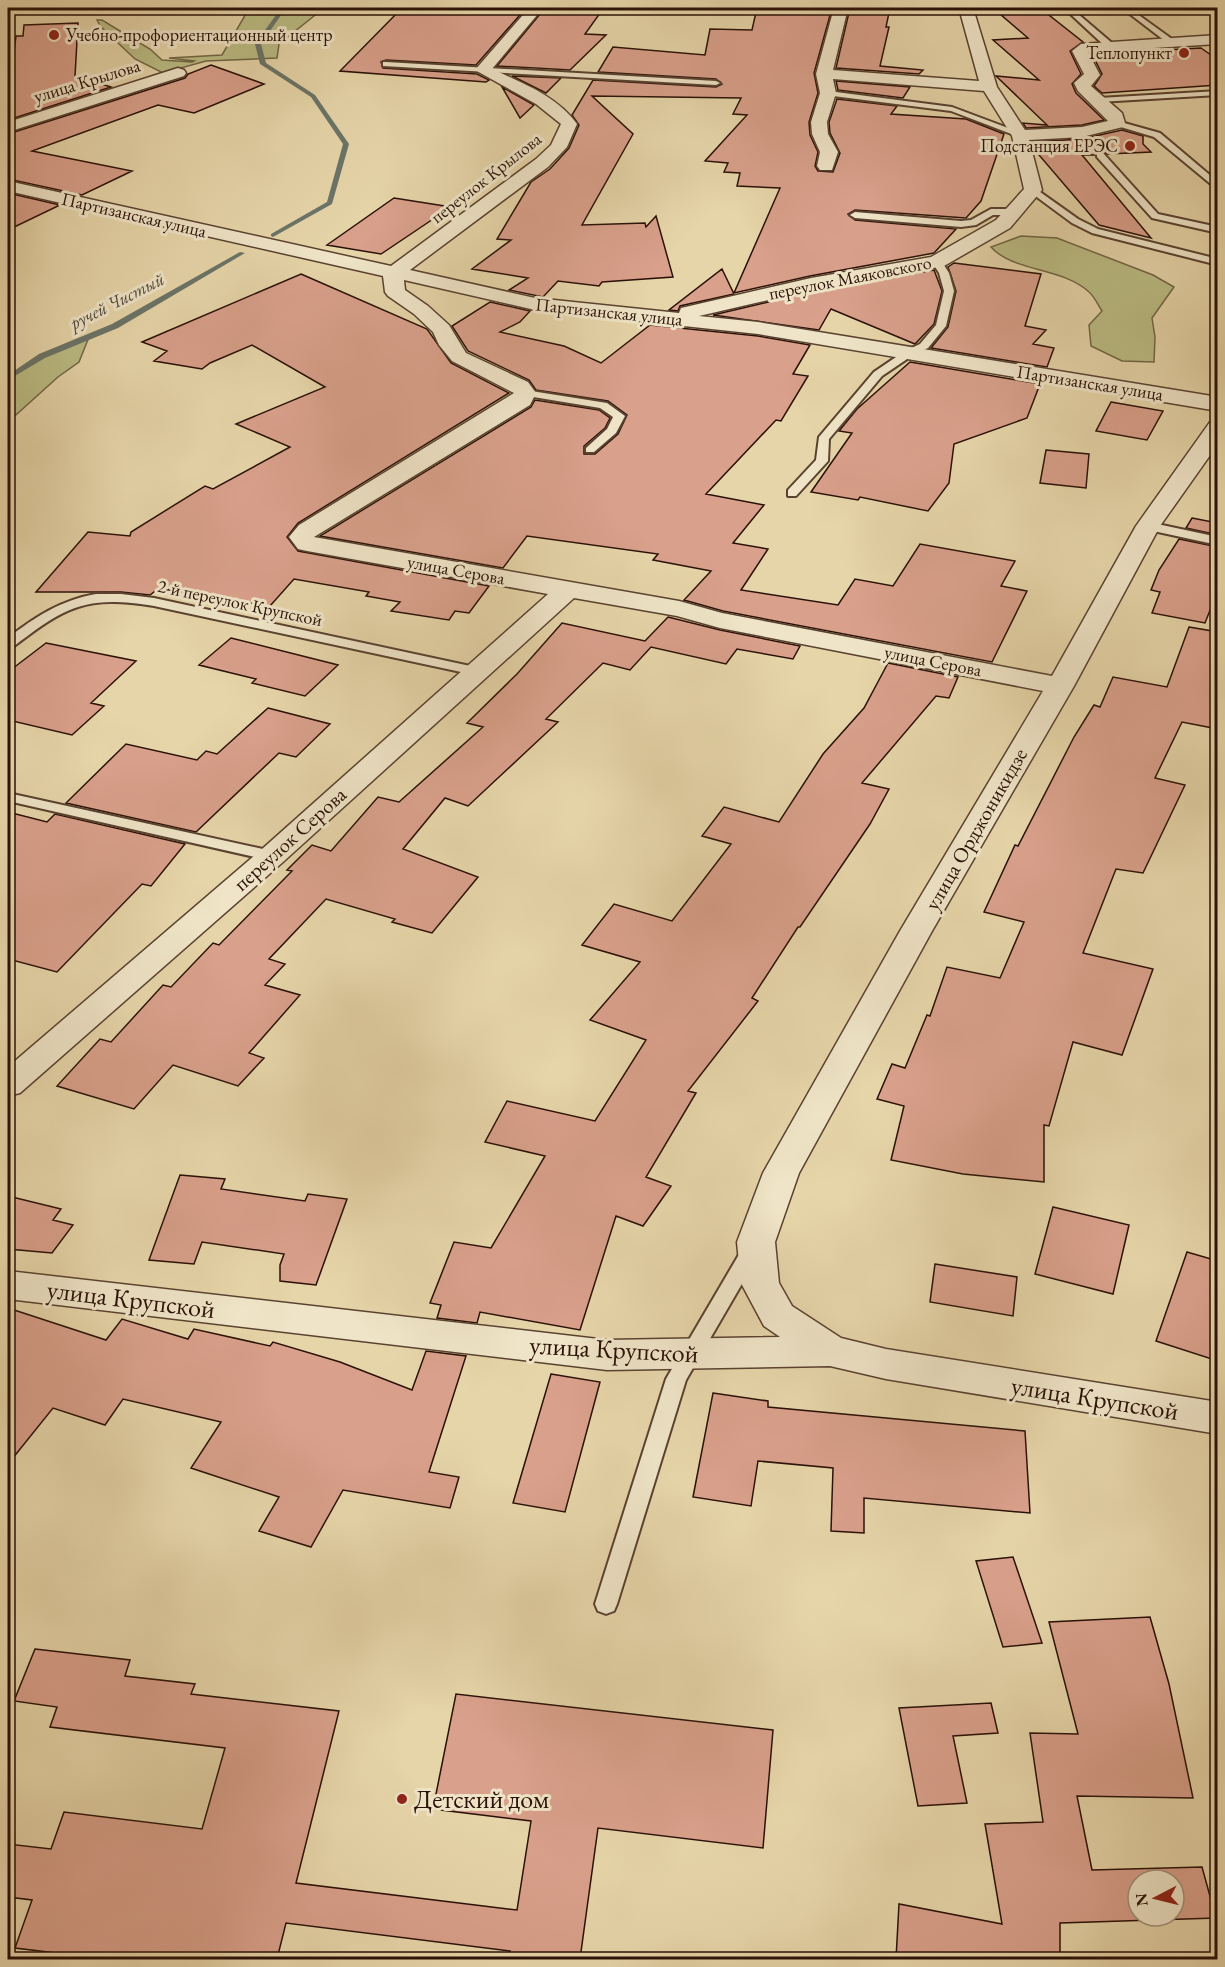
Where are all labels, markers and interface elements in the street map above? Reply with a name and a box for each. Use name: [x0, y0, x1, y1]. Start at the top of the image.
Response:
place label: Учебно-профориентационный центр: [65, 23, 332, 46]
marker: Учебно-профориентационный центр: [47, 28, 61, 42]
place label: Теплопункт: [1086, 41, 1173, 64]
marker: Теплопункт: [1177, 46, 1191, 60]
street label: улица Крылова: [31, 53, 144, 108]
street label: переулок Крылова: [426, 127, 546, 228]
place label: Подстанция ЕРЭС: [980, 134, 1118, 157]
marker: Подстанция ЕРЭС: [1123, 139, 1137, 153]
street label: Партизанская улица: [59, 187, 210, 243]
street label: переулок Маяковского: [767, 250, 933, 305]
water label: ручей Чистый: [63, 267, 168, 336]
street label: Партизанская улица: [534, 292, 685, 331]
street label: Партизанская улица: [1015, 360, 1166, 406]
street label: улица Серова: [406, 550, 507, 590]
street label: 2-й переулок Крупской: [156, 574, 325, 631]
street label: улица Серова: [883, 640, 984, 681]
street label: улица Орджоникидзе: [918, 743, 1033, 915]
street label: переулок Серова: [228, 780, 352, 896]
street label: улица Крупской: [45, 1272, 217, 1326]
street label: улица Крупской: [529, 1328, 700, 1370]
street label: улица Крупской: [1009, 1368, 1181, 1428]
place label: Детский дом: [414, 1782, 549, 1816]
marker: Детский дом: [395, 1792, 409, 1806]
north arrow: [1126, 1868, 1186, 1928]
text: N: [1130, 1892, 1153, 1907]

